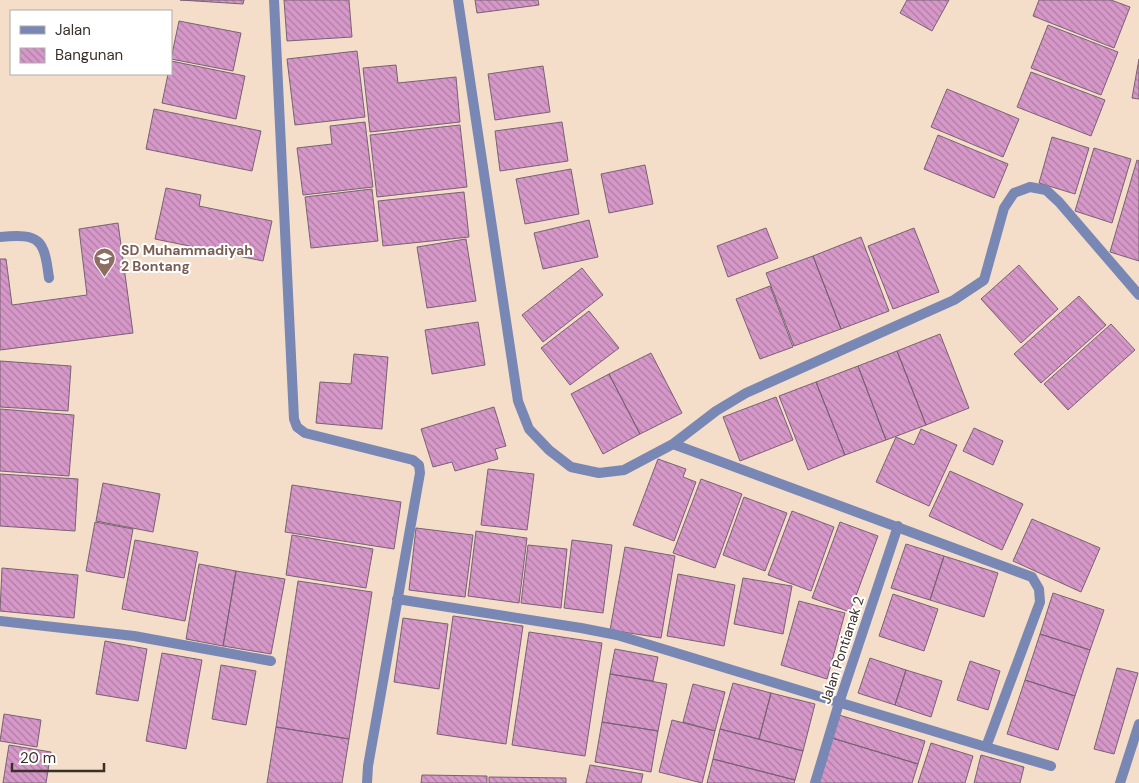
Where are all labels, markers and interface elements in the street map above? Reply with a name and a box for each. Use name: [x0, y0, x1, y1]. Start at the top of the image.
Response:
legend: [10, 10, 172, 75]
text: Jalan: [55, 20, 91, 40]
text: Bangunan: [55, 45, 123, 65]
place label: SD Muhammadiyah 2 Bontang: [121, 241, 253, 275]
school or university icon: SD Muhammadiyah 2 Bontang: [93, 246, 117, 277]
street label: Jalan Pontianak 2: [816, 594, 868, 706]
scale bar: [12, 740, 105, 772]
text: 20 m: [20, 748, 56, 768]

